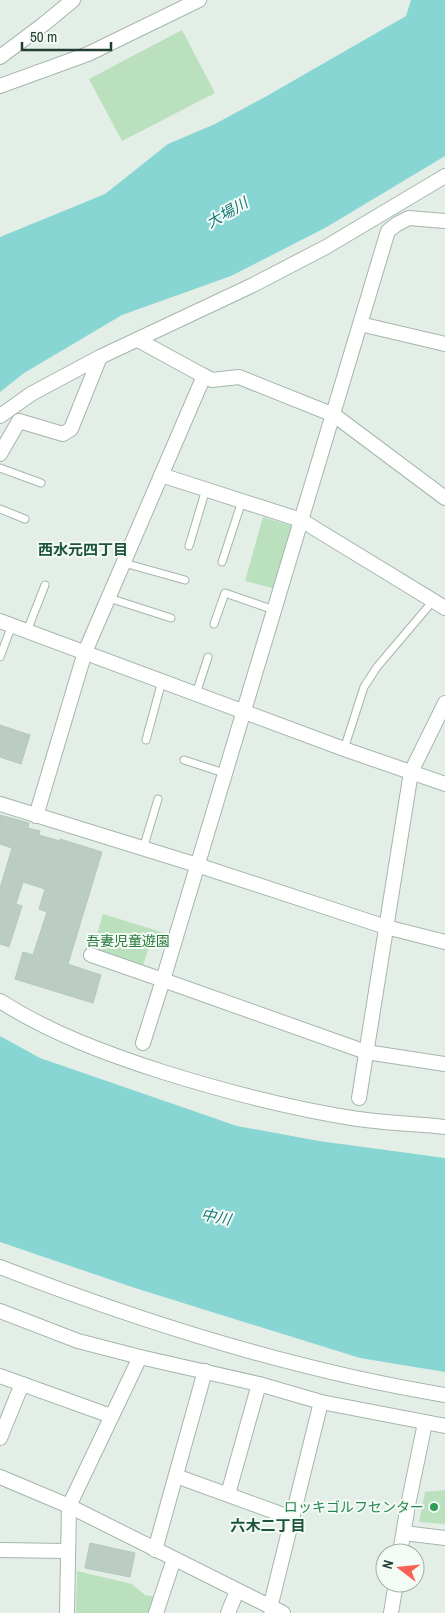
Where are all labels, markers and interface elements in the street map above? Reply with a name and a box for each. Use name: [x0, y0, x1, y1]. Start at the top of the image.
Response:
scale bar: [22, 20, 111, 52]
text: 50 m: [30, 26, 57, 47]
water label: 大場川: [202, 191, 253, 233]
district label: 西水元四丁目: [38, 539, 128, 560]
park label: 吾妻児童遊園: [86, 932, 170, 950]
water label: 中川: [199, 1203, 235, 1230]
place label: ロッキゴルフセンター: [284, 1498, 424, 1516]
marker: ロッキゴルフセンター: [428, 1501, 440, 1513]
district label: 六木二丁目: [230, 1515, 306, 1536]
north arrow: [375, 1543, 425, 1593]
text: N: [378, 1558, 397, 1571]

